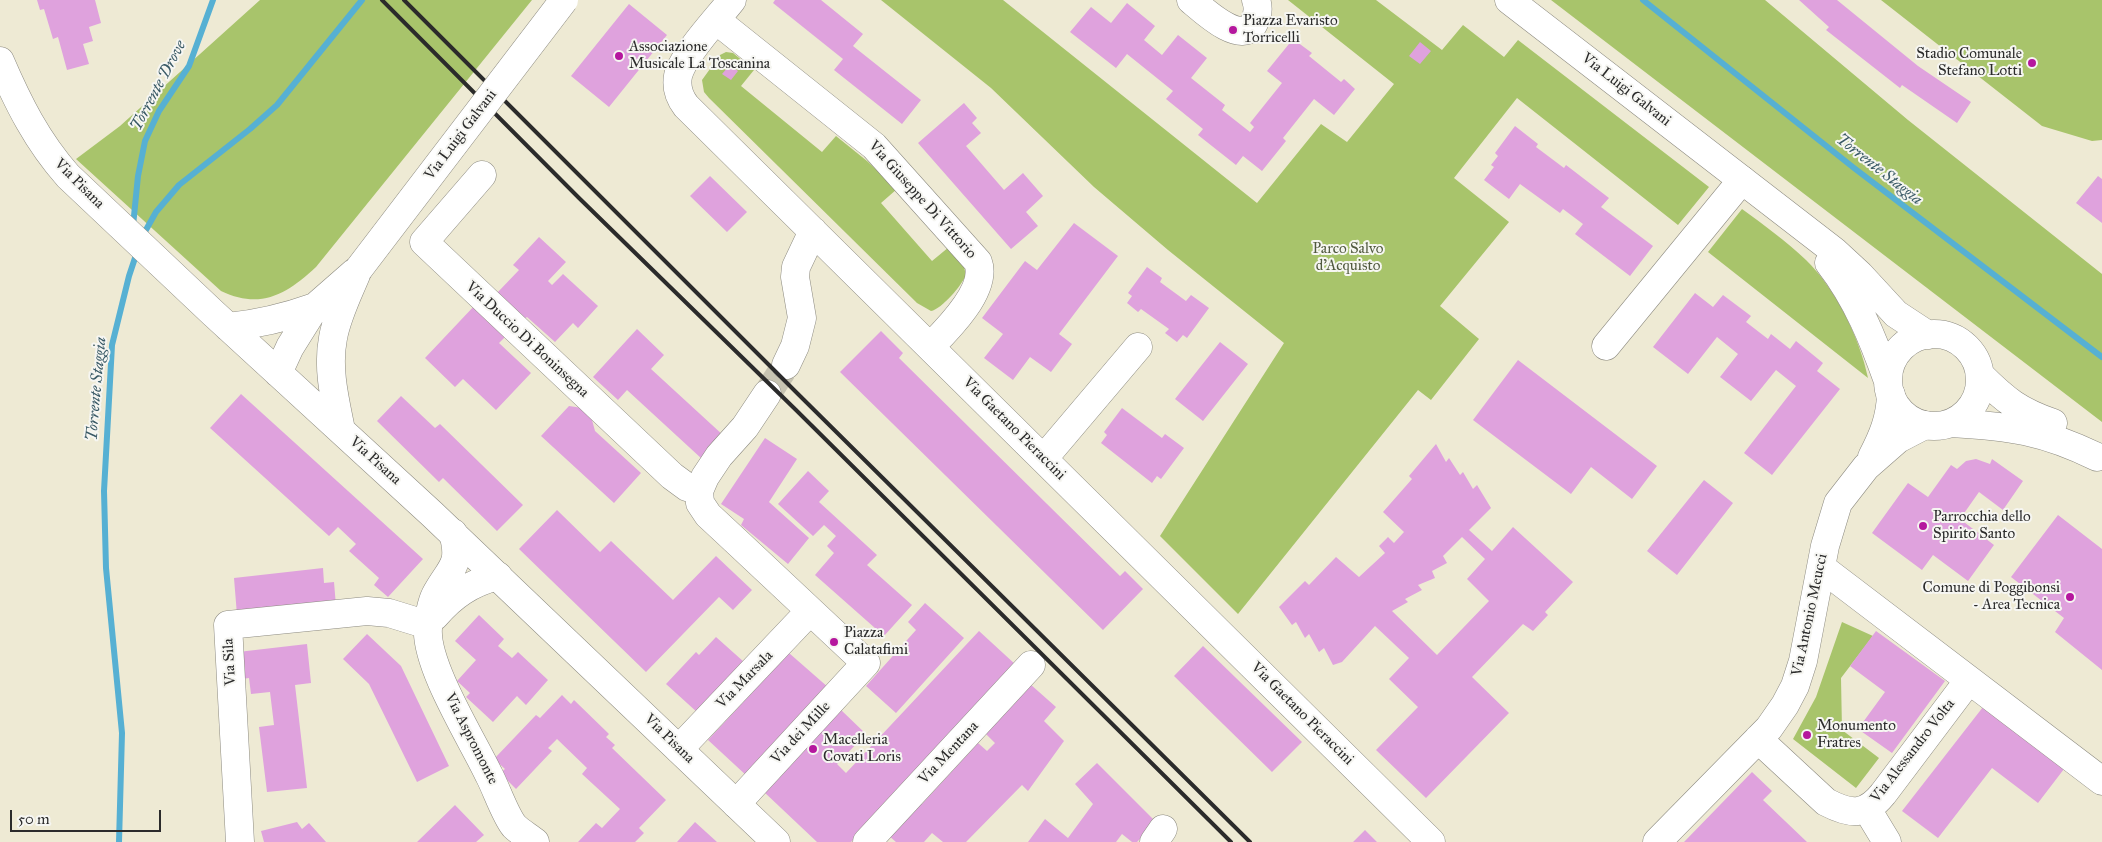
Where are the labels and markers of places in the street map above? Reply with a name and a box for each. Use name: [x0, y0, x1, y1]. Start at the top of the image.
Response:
place label: Piazza Evaristo Torricelli: [1243, 12, 1338, 47]
marker: Piazza Evaristo Torricelli: [1227, 24, 1239, 36]
place label: Associazione Musicale La Toscanina: [629, 38, 770, 73]
place label: Stadio Comunale Stefano Lotti: [1916, 45, 2022, 80]
marker: Associazione Musicale La Toscanina: [613, 50, 625, 62]
marker: Stadio Comunale Stefano Lotti: [2026, 57, 2038, 69]
place label: Parrocchia dello Spirito Santo: [1933, 508, 2031, 543]
marker: Parrocchia dello Spirito Santo: [1917, 520, 1929, 532]
place label: Comune di Poggibonsi - Area Tecnica: [1923, 579, 2060, 614]
marker: Comune di Poggibonsi - Area Tecnica: [2064, 591, 2076, 603]
place label: Piazza Calatafimi: [844, 624, 908, 659]
marker: Piazza Calatafimi: [828, 636, 840, 648]
place label: Monumento Fratres: [1817, 717, 1896, 752]
marker: Monumento Fratres: [1801, 729, 1813, 741]
place label: Macelleria Covati Loris: [823, 731, 901, 766]
marker: Macelleria Covati Loris: [807, 743, 819, 755]

